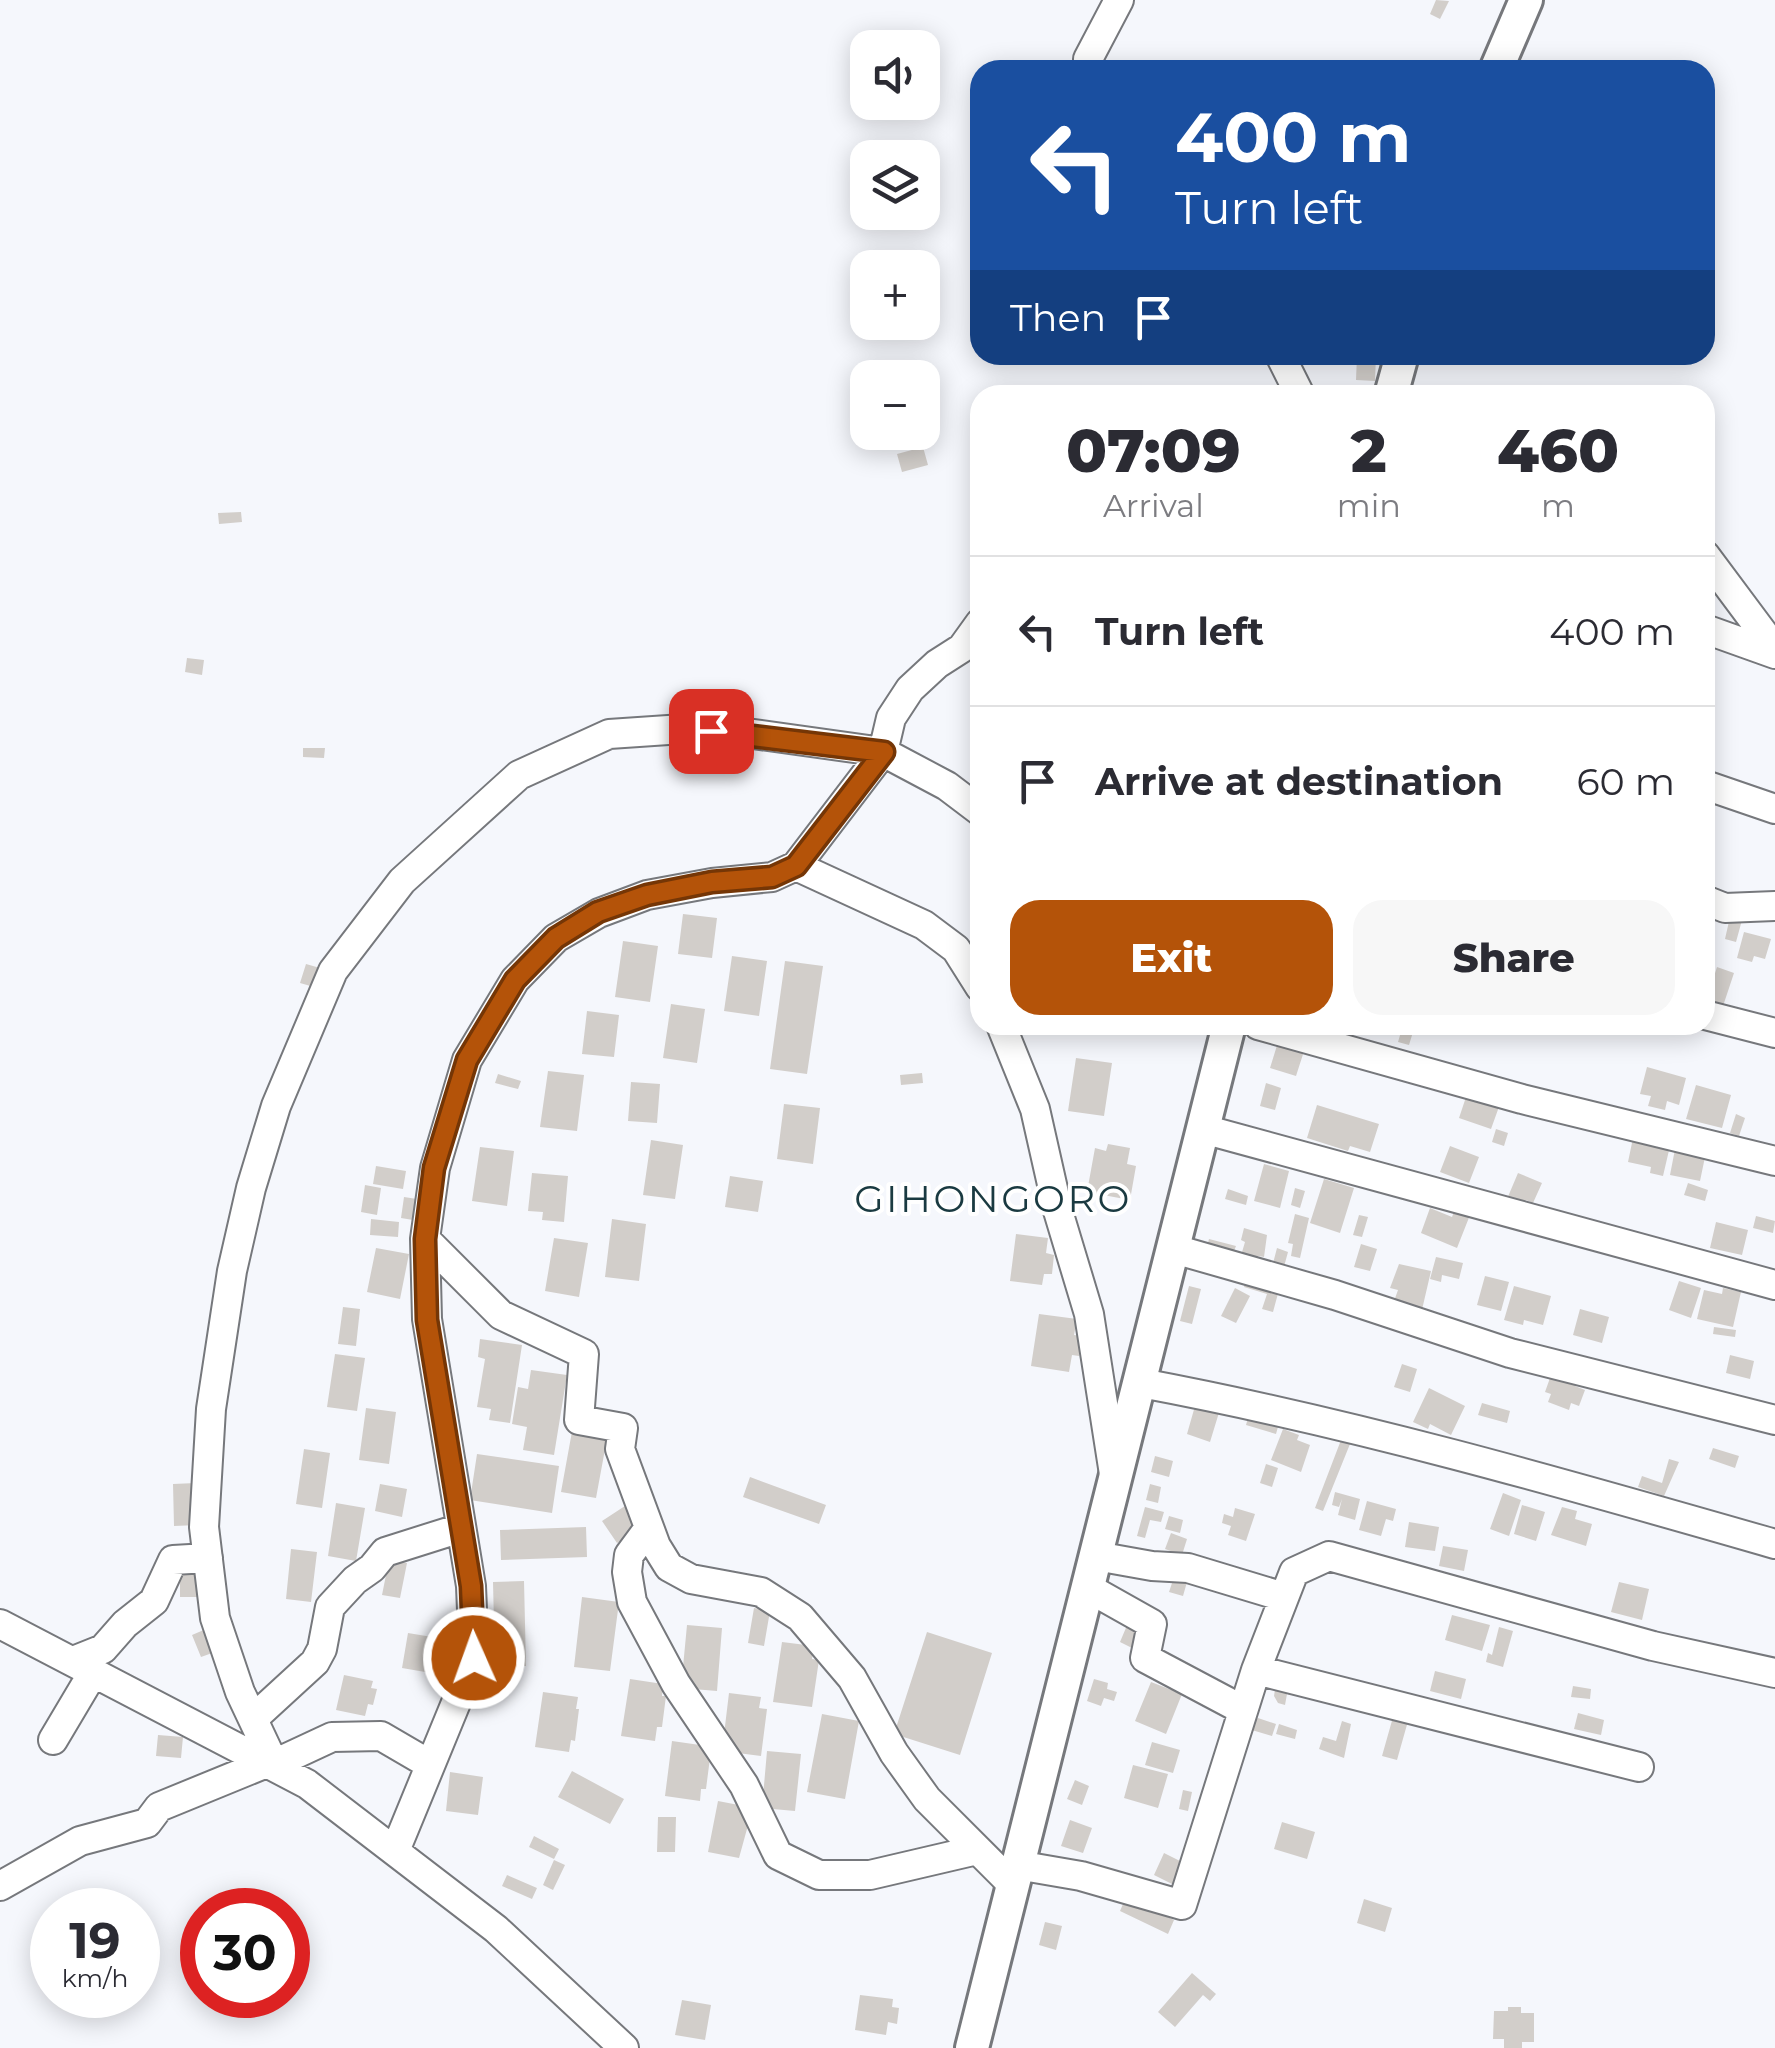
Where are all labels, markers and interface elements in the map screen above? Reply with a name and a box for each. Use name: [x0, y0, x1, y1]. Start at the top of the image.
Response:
map controls: [850, 30, 940, 450]
button: sound: [850, 30, 940, 120]
text: 400 m: [1175, 94, 1412, 180]
icon: left: [1010, 100, 1140, 230]
button: layers: [850, 140, 940, 230]
text: Turn left: [1175, 180, 1363, 235]
button: +: [850, 250, 940, 340]
icon: arrive: [1126, 290, 1181, 345]
text: Then: [1010, 294, 1106, 341]
button: −: [850, 360, 940, 450]
text: 07:09: [1066, 414, 1241, 487]
text: 2: [1351, 414, 1387, 487]
text: 460: [1497, 414, 1619, 487]
text: Arrival: [1103, 486, 1204, 525]
text: min: [1337, 486, 1401, 525]
text: m: [1541, 486, 1575, 525]
icon: left: [1010, 604, 1065, 659]
text: Turn left: [1095, 608, 1264, 655]
text: 400 m: [1549, 608, 1675, 655]
pin: [669, 689, 754, 774]
icon: arrive: [684, 704, 739, 759]
icon: arrive: [1010, 754, 1065, 809]
text: Arrive at destination: [1095, 758, 1503, 805]
text: 60 m: [1576, 758, 1675, 805]
button: Exit: [1010, 900, 1333, 1015]
button: Share: [1353, 900, 1675, 1015]
district label: GIHONGORO: [854, 1175, 1132, 1222]
position arrow: [422, 1606, 526, 1710]
speed limit sign: 30: [180, 1888, 310, 2018]
text: 19: [69, 1910, 121, 1971]
text: km/h: [62, 1963, 128, 1993]

